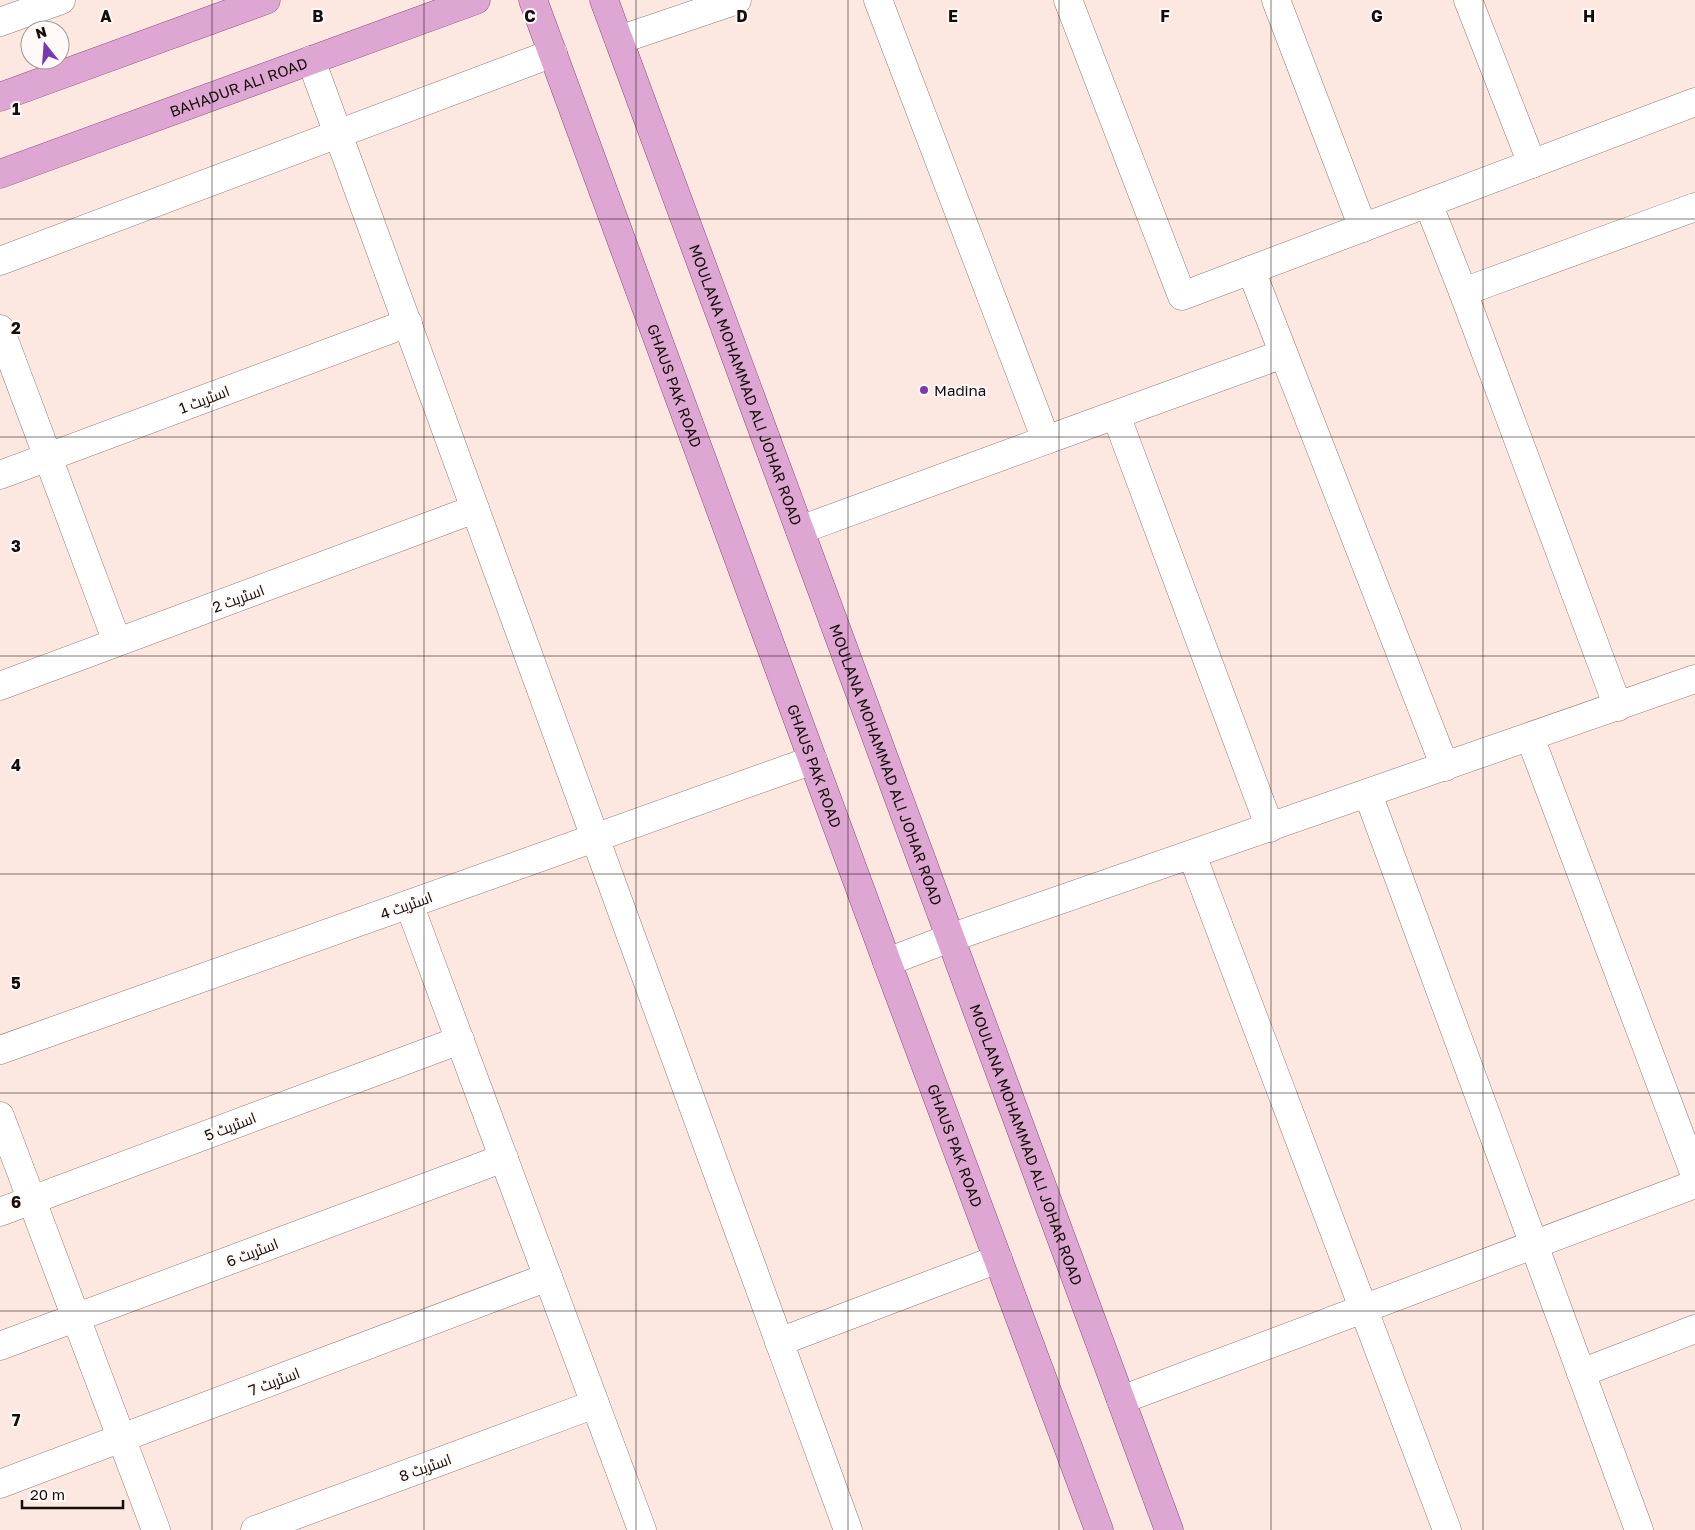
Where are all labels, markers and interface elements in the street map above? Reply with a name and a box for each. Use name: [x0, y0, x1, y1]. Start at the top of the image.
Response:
text: A: [100, 6, 112, 26]
text: B: [312, 6, 324, 26]
text: C: [524, 6, 536, 26]
text: D: [736, 6, 748, 26]
text: E: [948, 6, 958, 26]
text: F: [1160, 6, 1170, 26]
text: G: [1371, 6, 1383, 26]
text: H: [1583, 6, 1595, 26]
north arrow: [20, 20, 70, 70]
text: N: [33, 22, 49, 42]
street label: BAHADUR ALI ROAD: [167, 53, 310, 120]
text: 1: [12, 99, 20, 119]
street label: MOULANA MOHAMMAD ALI JOHAR ROAD: [686, 241, 806, 528]
text: 2: [11, 318, 21, 338]
street label: GHAUS PAK ROAD: [644, 321, 706, 450]
street label: اسٹریٹ 1: [176, 381, 232, 418]
place label: Madina: [934, 381, 986, 399]
marker: Madina: [918, 384, 930, 396]
text: 3: [11, 536, 21, 556]
street label: اسٹریٹ 2: [210, 580, 267, 617]
street label: MOULANA MOHAMMAD ALI JOHAR ROAD: [826, 621, 946, 908]
street label: GHAUS PAK ROAD: [784, 702, 846, 830]
text: 4: [11, 755, 21, 775]
street label: اسٹریٹ 4: [377, 887, 435, 924]
text: 5: [11, 973, 21, 993]
street label: MOULANA MOHAMMAD ALI JOHAR ROAD: [966, 1001, 1087, 1288]
street label: GHAUS PAK ROAD: [924, 1081, 987, 1210]
street label: اسٹریٹ 5: [202, 1108, 259, 1145]
text: 6: [11, 1192, 21, 1212]
street label: اسٹریٹ 6: [223, 1234, 281, 1271]
street label: اسٹریٹ 7: [246, 1363, 302, 1400]
text: 7: [12, 1410, 21, 1430]
street label: اسٹریٹ 8: [396, 1449, 454, 1486]
scale bar: [22, 1478, 124, 1510]
text: 20 m: [30, 1485, 65, 1503]

